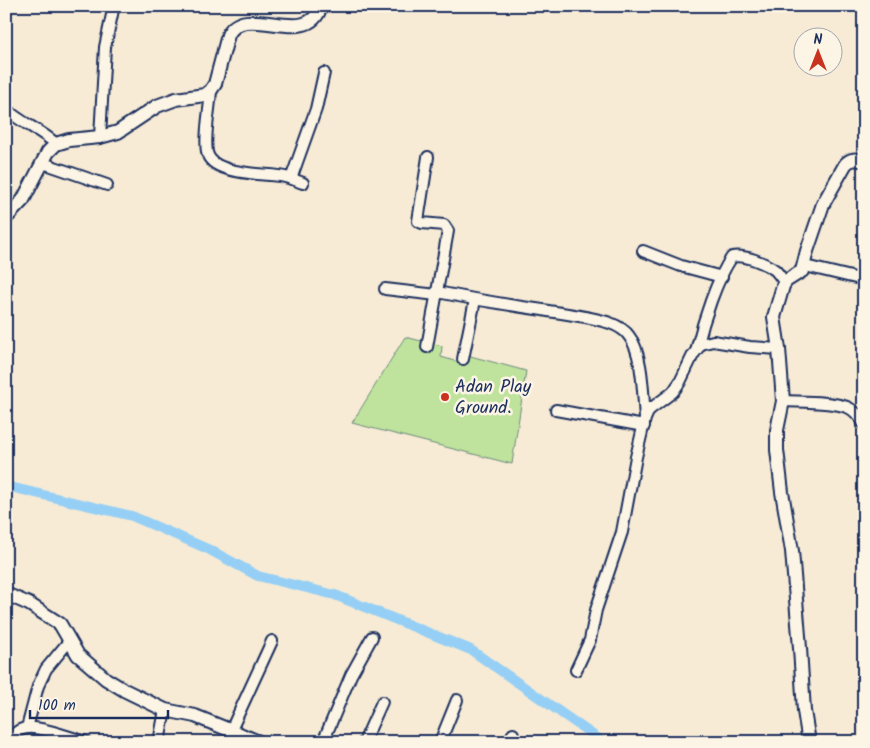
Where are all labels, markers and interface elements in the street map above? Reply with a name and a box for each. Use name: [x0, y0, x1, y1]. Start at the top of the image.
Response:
north arrow: [792, 28, 842, 78]
text: N: [814, 29, 823, 51]
place label: Adan Play Ground.: [455, 373, 532, 423]
marker: Adan Play Ground.: [439, 391, 451, 403]
scale bar: [30, 688, 168, 720]
text: 100 m: [38, 694, 76, 718]

